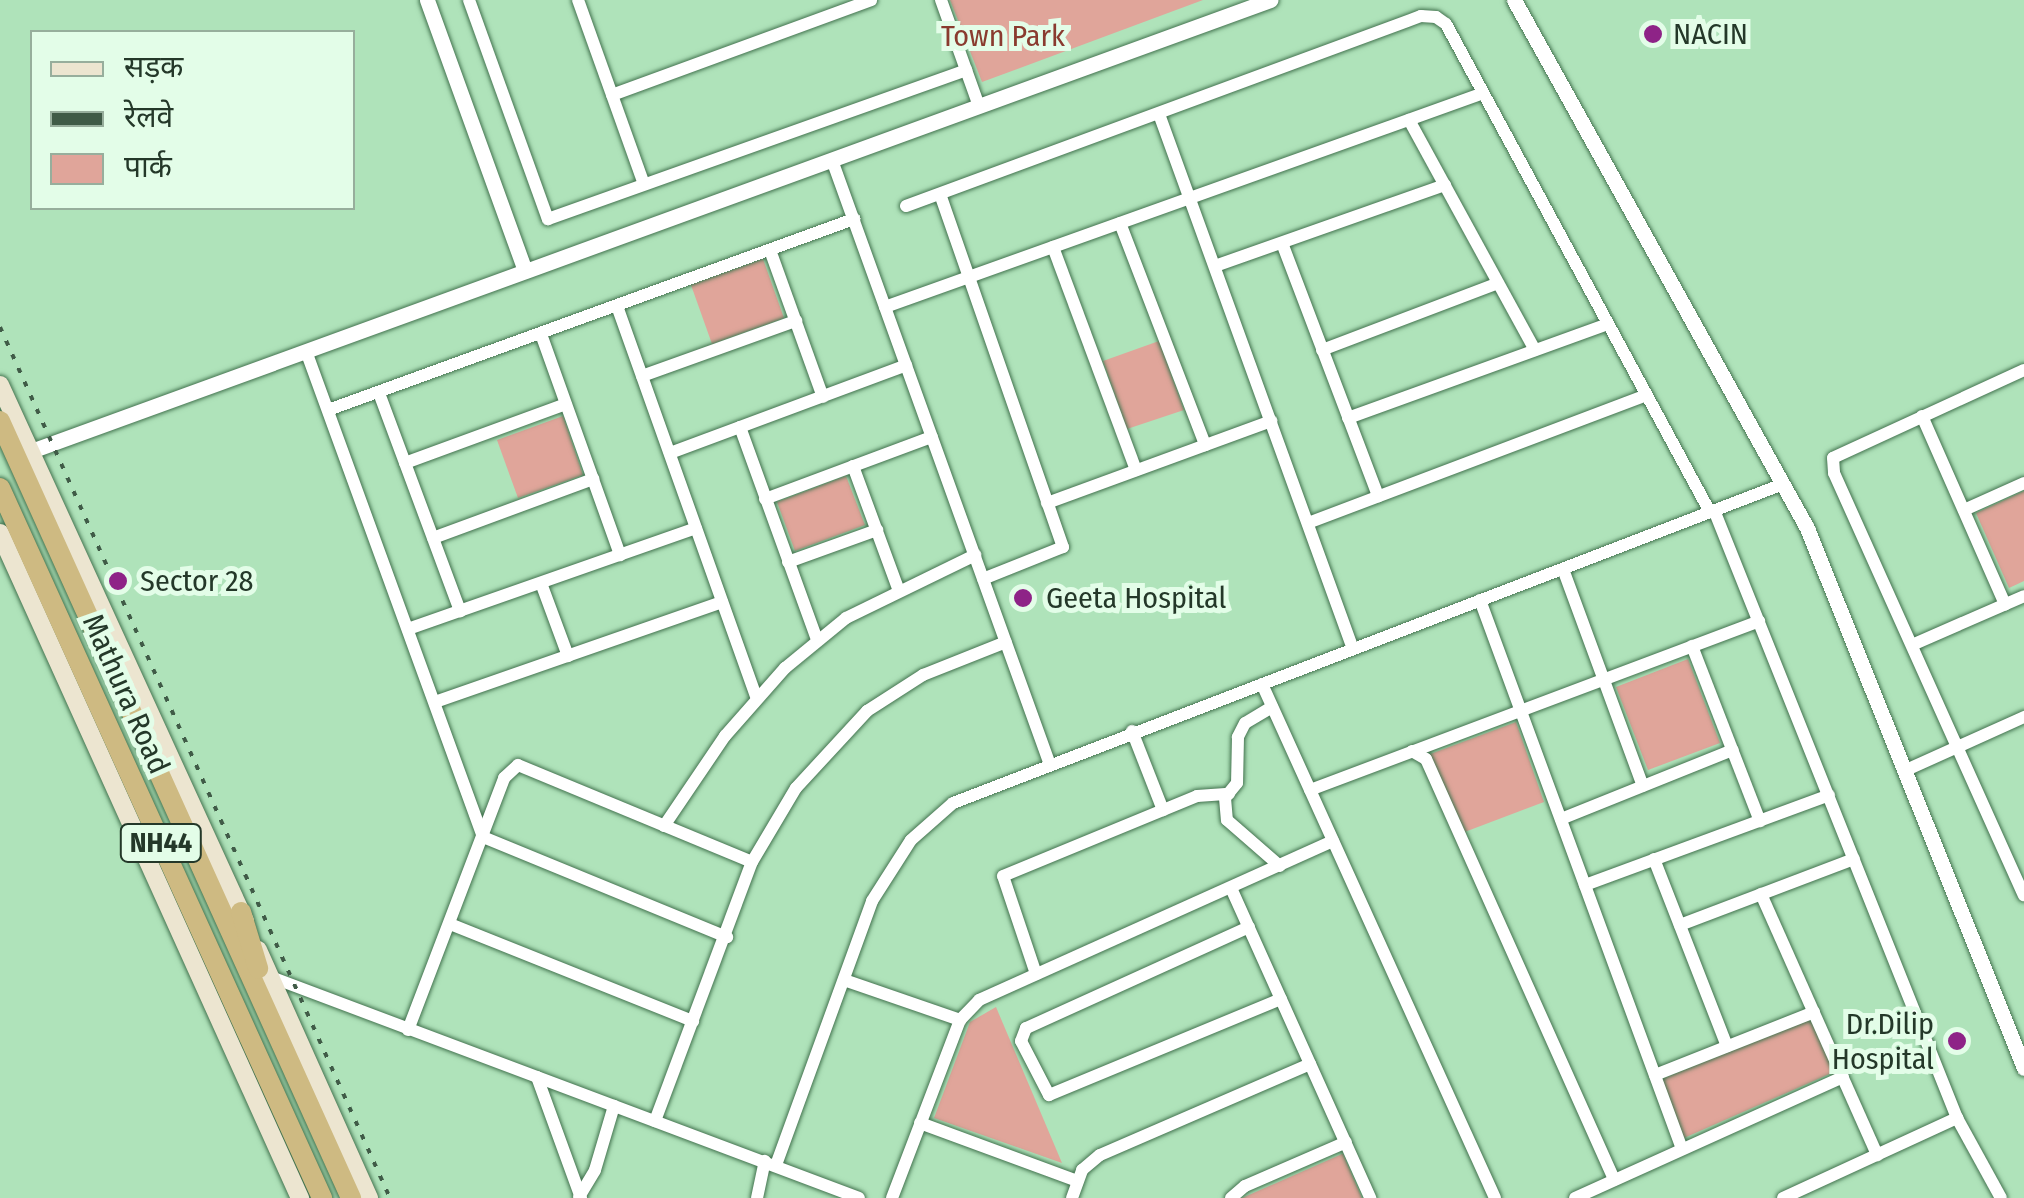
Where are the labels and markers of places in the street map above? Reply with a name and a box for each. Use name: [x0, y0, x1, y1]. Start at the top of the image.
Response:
place label: NACIN: [1673, 16, 1748, 52]
marker: NACIN: [1642, 23, 1664, 45]
place label: Sector 28: [140, 563, 253, 599]
marker: Sector 28: [105, 568, 131, 594]
place label: Geeta Hospital: [1046, 580, 1226, 616]
marker: Geeta Hospital: [1010, 585, 1036, 611]
place label: Dr.Dilip Hospital: [1832, 1006, 1934, 1076]
marker: Dr.Dilip Hospital: [1944, 1028, 1970, 1054]

